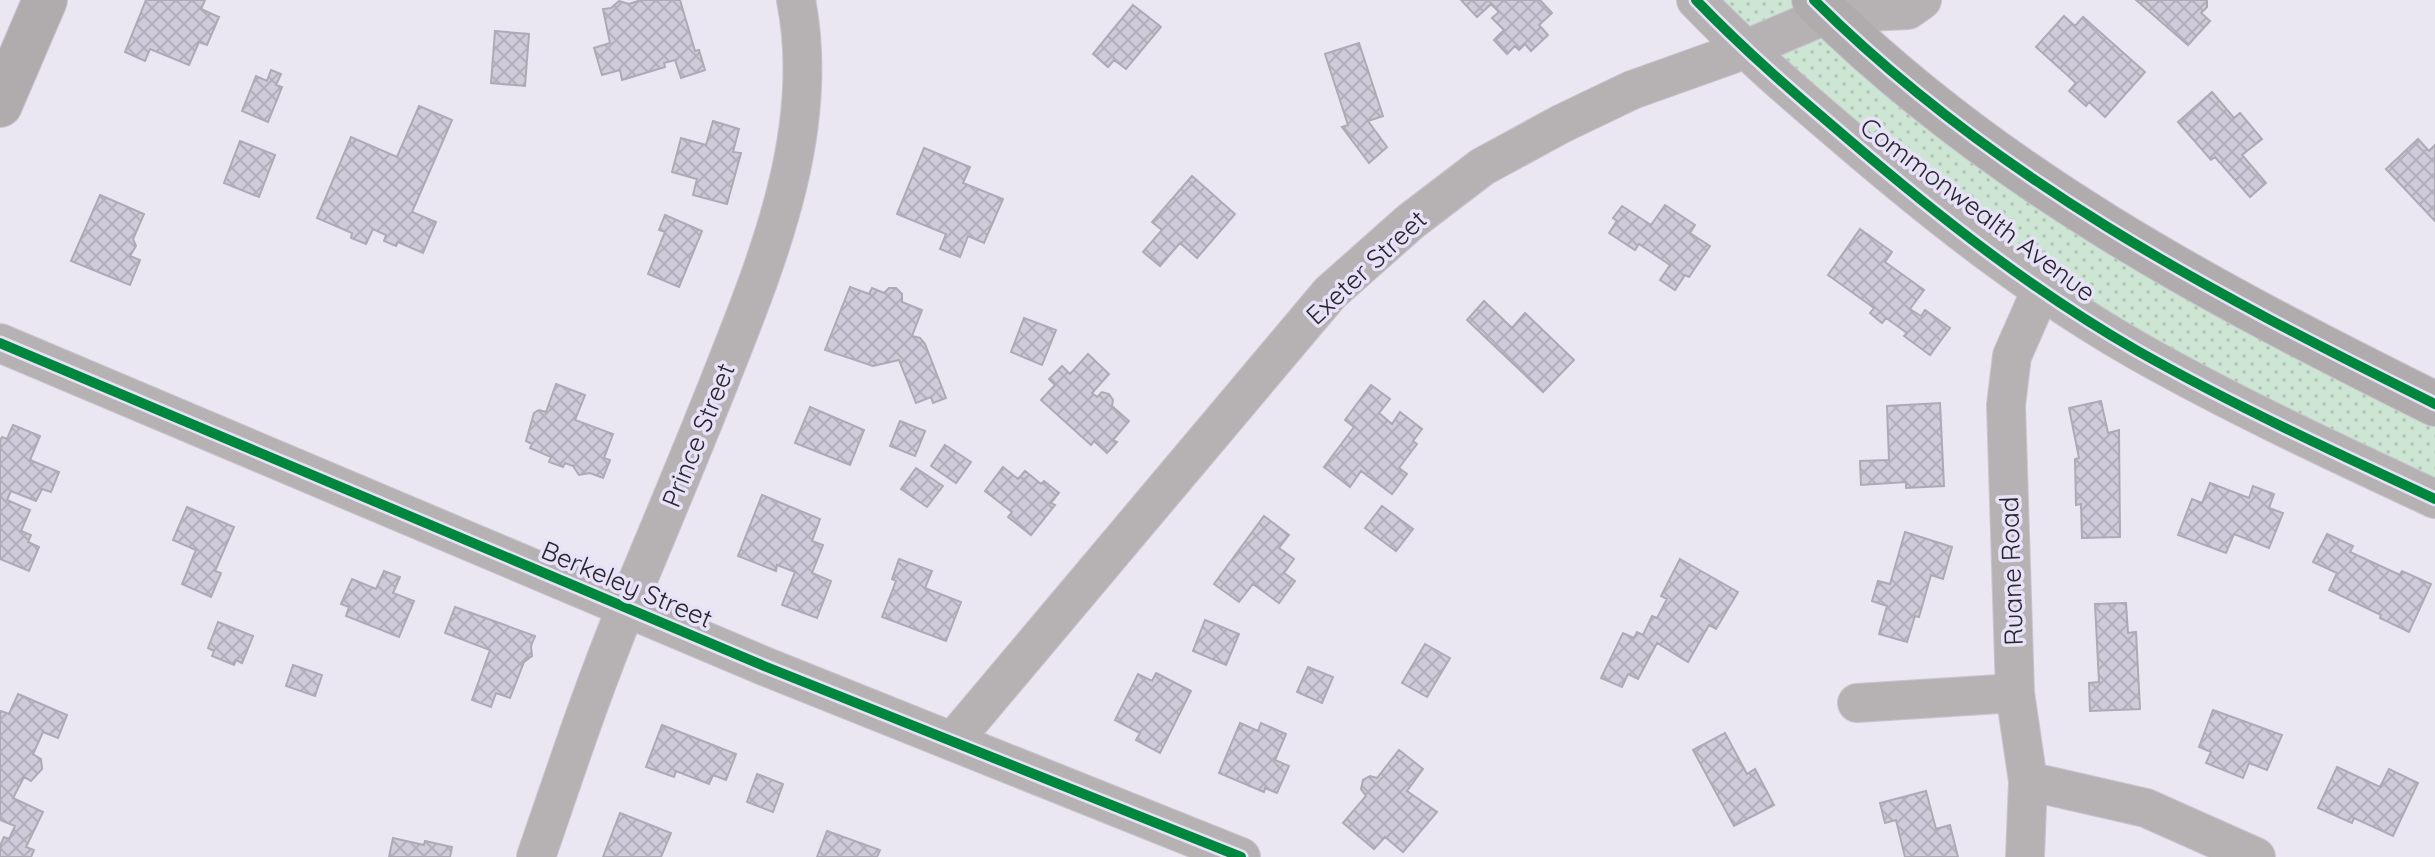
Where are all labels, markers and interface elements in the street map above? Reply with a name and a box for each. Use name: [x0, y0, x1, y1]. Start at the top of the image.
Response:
street label: Commonwealth Avenue: [1854, 110, 2102, 308]
street label: Exeter Street: [1299, 203, 1433, 331]
street label: Prince Street: [654, 358, 742, 512]
street label: Ruane Road: [1992, 496, 2030, 646]
street label: Berkeley Street: [536, 533, 718, 635]

